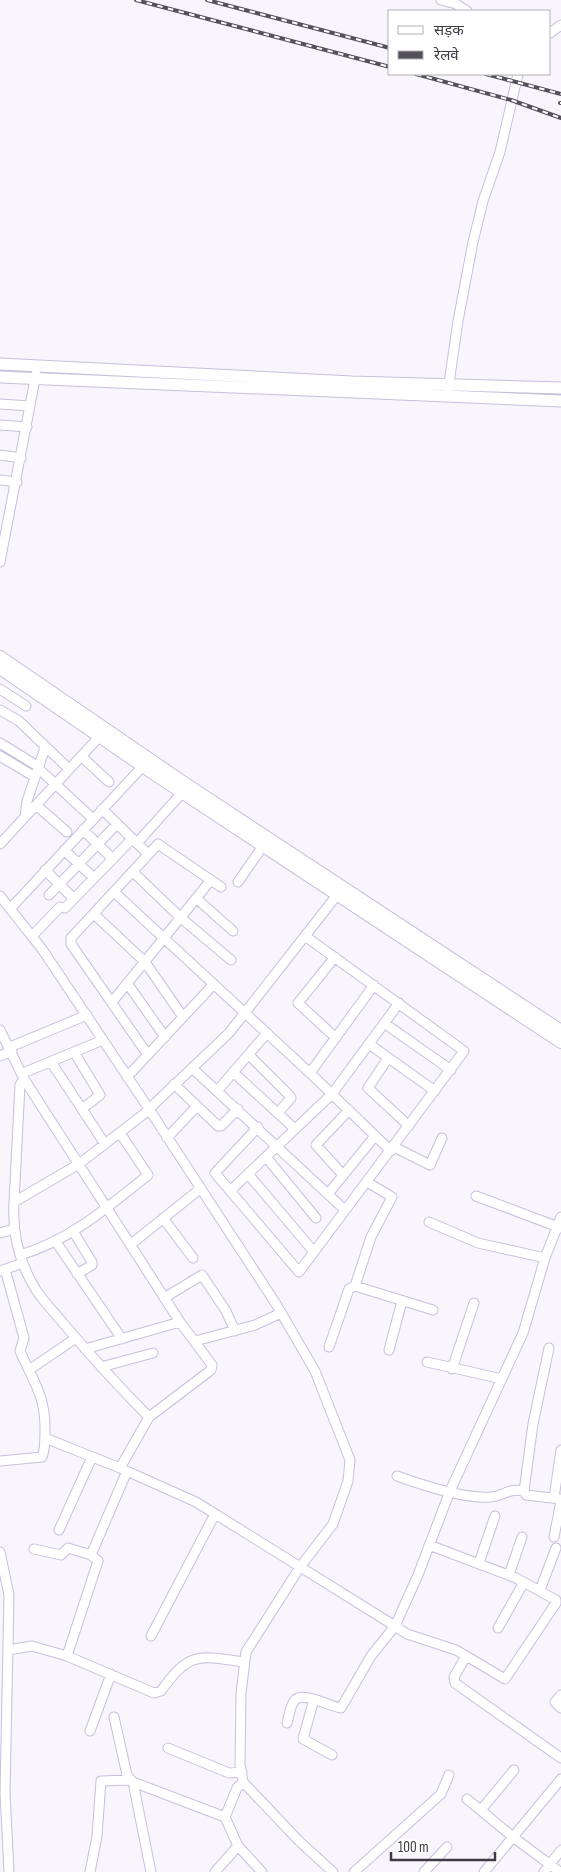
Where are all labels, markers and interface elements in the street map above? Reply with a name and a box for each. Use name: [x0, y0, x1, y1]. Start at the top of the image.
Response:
legend: [388, 10, 551, 75]
text: सड़क: [434, 21, 464, 40]
text: रेलवे: [433, 46, 459, 65]
scale bar: [391, 1830, 495, 1862]
text: 100 m: [398, 1838, 429, 1857]

